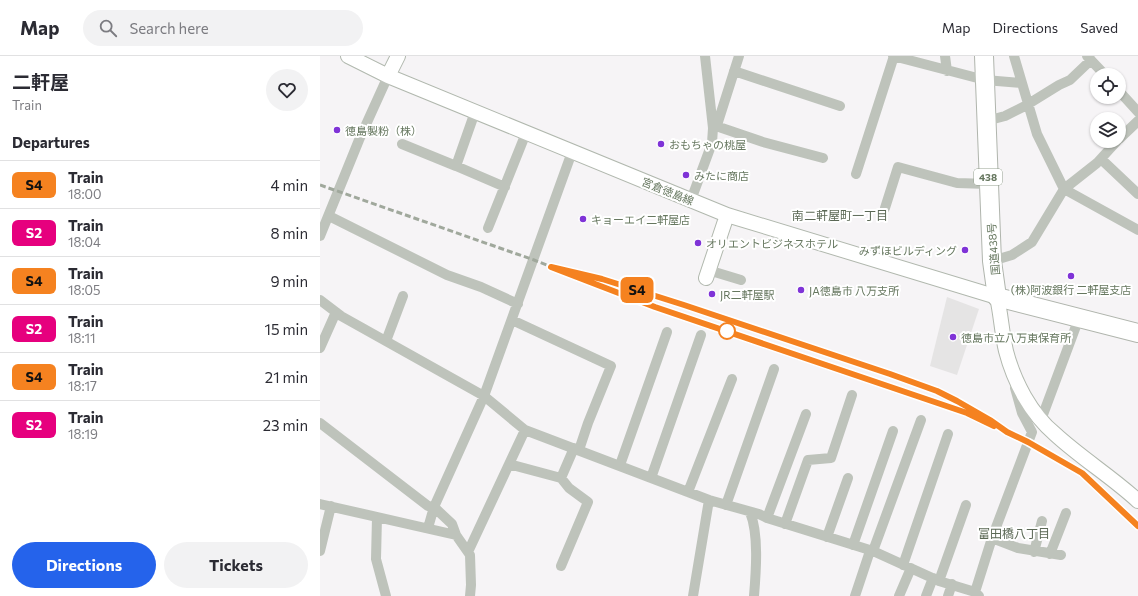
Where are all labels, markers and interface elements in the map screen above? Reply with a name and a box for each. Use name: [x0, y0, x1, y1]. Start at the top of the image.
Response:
search box: [83, 10, 363, 46]
text: Map: [20, 16, 59, 39]
icon: search: [97, 17, 119, 39]
text: Search here: [129, 19, 209, 37]
text: Map: [942, 19, 971, 36]
text: Directions: [993, 19, 1058, 36]
text: Saved: [1080, 19, 1118, 36]
map controls: [1090, 68, 1126, 148]
button: locate: [1090, 68, 1126, 104]
button: heart: [266, 69, 308, 111]
text: 二軒屋: [12, 70, 69, 93]
text: Train: [12, 97, 42, 113]
button: layers: [1090, 112, 1126, 148]
place label: 徳島製粉（株）: [345, 124, 422, 137]
marker: 徳島製粉（株）: [332, 125, 342, 135]
text: Departures: [12, 133, 90, 151]
place label: おもちゃの桃屋: [669, 138, 746, 151]
marker: おもちゃの桃屋: [656, 139, 666, 149]
text: Train: [68, 168, 104, 186]
place label: みたに商店: [694, 169, 749, 182]
road number: 438: [974, 169, 1002, 185]
marker: みたに商店: [681, 170, 691, 180]
street label: 宮倉徳島線: [640, 175, 696, 207]
text: S4: [26, 176, 43, 193]
text: 4 min: [271, 176, 308, 194]
text: 18:00: [68, 186, 101, 202]
district label: 南二軒屋町一丁目: [792, 208, 888, 222]
place label: キョーエイ二軒屋店: [591, 213, 690, 226]
marker: キョーエイ二軒屋店: [578, 214, 588, 224]
text: Train: [68, 216, 104, 234]
street label: 国道438号: [984, 222, 1002, 276]
text: S2: [26, 224, 42, 241]
text: 8 min: [270, 224, 308, 242]
text: 18:04: [68, 234, 101, 250]
place label: オリエントビジネスホテル: [706, 237, 838, 250]
marker: オリエントビジネスホテル: [693, 238, 703, 248]
place label: みずほビルディング: [859, 244, 957, 257]
marker: みずほビルディング: [960, 245, 970, 255]
text: Train: [68, 264, 104, 282]
marker: (株)阿波銀行 二軒屋支店: [1066, 271, 1076, 281]
text: S4: [26, 272, 43, 289]
text: 9 min: [270, 272, 308, 290]
line badge: S4: [619, 277, 655, 303]
text: S4: [629, 281, 646, 298]
text: 18:05: [68, 282, 100, 298]
place label: (株)阿波銀行 二軒屋支店: [1011, 283, 1131, 296]
place label: JA徳島市 八万支所: [809, 284, 900, 298]
marker: JA徳島市 八万支所: [796, 285, 806, 295]
place label: JR二軒屋駅: [720, 288, 775, 302]
marker: JR二軒屋駅: [707, 289, 717, 299]
text: Train: [68, 312, 104, 330]
text: S2: [26, 320, 42, 337]
text: 15 min: [265, 320, 308, 338]
unlabelled marker: [718, 322, 736, 340]
text: 18:11: [68, 330, 96, 346]
place label: 徳島市立八万東保育所: [961, 331, 1072, 344]
marker: 徳島市立八万東保育所: [948, 332, 958, 342]
text: Train: [68, 360, 104, 378]
text: S4: [26, 368, 43, 385]
text: 21 min: [265, 368, 308, 386]
text: 18:17: [68, 378, 97, 394]
text: Train: [68, 408, 104, 426]
text: S2: [26, 416, 42, 433]
text: 23 min: [263, 416, 308, 434]
text: 18:19: [68, 426, 98, 442]
district label: 富田橋八丁目: [978, 526, 1050, 540]
button: Directions: [12, 542, 156, 588]
button: Tickets: [164, 542, 308, 588]

